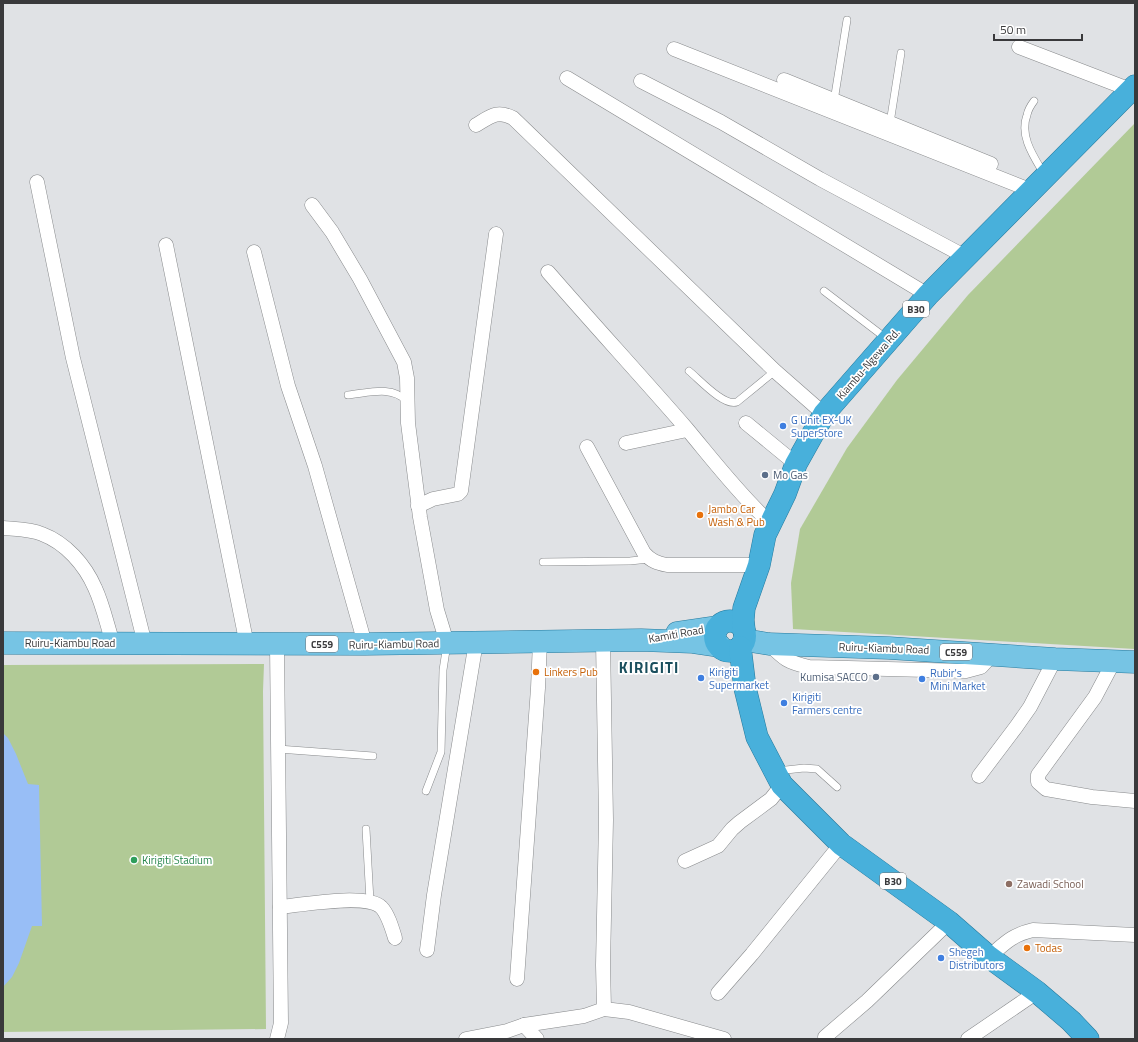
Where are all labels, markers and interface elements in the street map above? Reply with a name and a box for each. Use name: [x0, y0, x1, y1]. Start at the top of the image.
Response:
scale bar: [994, 16, 1082, 42]
text: 50 m: [1000, 20, 1026, 39]
road number: B30: [903, 301, 929, 317]
street label: Kiambu-Ngewa Rd.: [833, 325, 903, 403]
place label: G Unit EX-UK SuperStore: [791, 412, 853, 441]
marker: G Unit EX-UK SuperStore: [778, 421, 788, 431]
place label: Mo Gas: [773, 467, 808, 483]
marker: Mo Gas: [760, 470, 770, 480]
place label: Jambo Car Wash & Pub: [708, 501, 765, 530]
marker: Jambo Car Wash & Pub: [695, 510, 705, 520]
street label: Kamiti Road: [647, 621, 705, 647]
street label: Ruiru-Kiambu Road: [25, 635, 116, 651]
street label: Ruiru-Kiambu Road: [349, 635, 440, 653]
road number: C559: [306, 636, 338, 652]
street label: Ruiru-Kiambu Road: [838, 638, 930, 658]
road number: C559: [940, 644, 972, 660]
district label: KIRIGITI: [619, 656, 679, 679]
place label: Linkers Pub: [544, 664, 598, 680]
place label: Kirigiti Supermarket: [709, 664, 769, 693]
place label: Rubir's Mini Market: [930, 665, 986, 694]
marker: Linkers Pub: [531, 667, 541, 677]
place label: Kumisa SACCO: [800, 669, 868, 685]
marker: Kumisa SACCO: [871, 672, 881, 682]
marker: Kirigiti Supermarket: [696, 673, 706, 683]
marker: Rubir's Mini Market: [917, 674, 927, 684]
place label: Kirigiti Farmers centre: [792, 689, 863, 718]
marker: Kirigiti Farmers centre: [779, 698, 789, 708]
place label: Kirigiti Stadium: [142, 852, 212, 868]
marker: Kirigiti Stadium: [129, 855, 139, 865]
road number: B30: [880, 873, 906, 889]
place label: Zawadi School: [1017, 876, 1084, 892]
marker: Zawadi School: [1004, 879, 1014, 889]
place label: Todas: [1035, 940, 1062, 956]
marker: Todas: [1022, 943, 1032, 953]
place label: Shegeh Distributors: [949, 944, 1004, 973]
marker: Shegeh Distributors: [936, 953, 946, 963]

